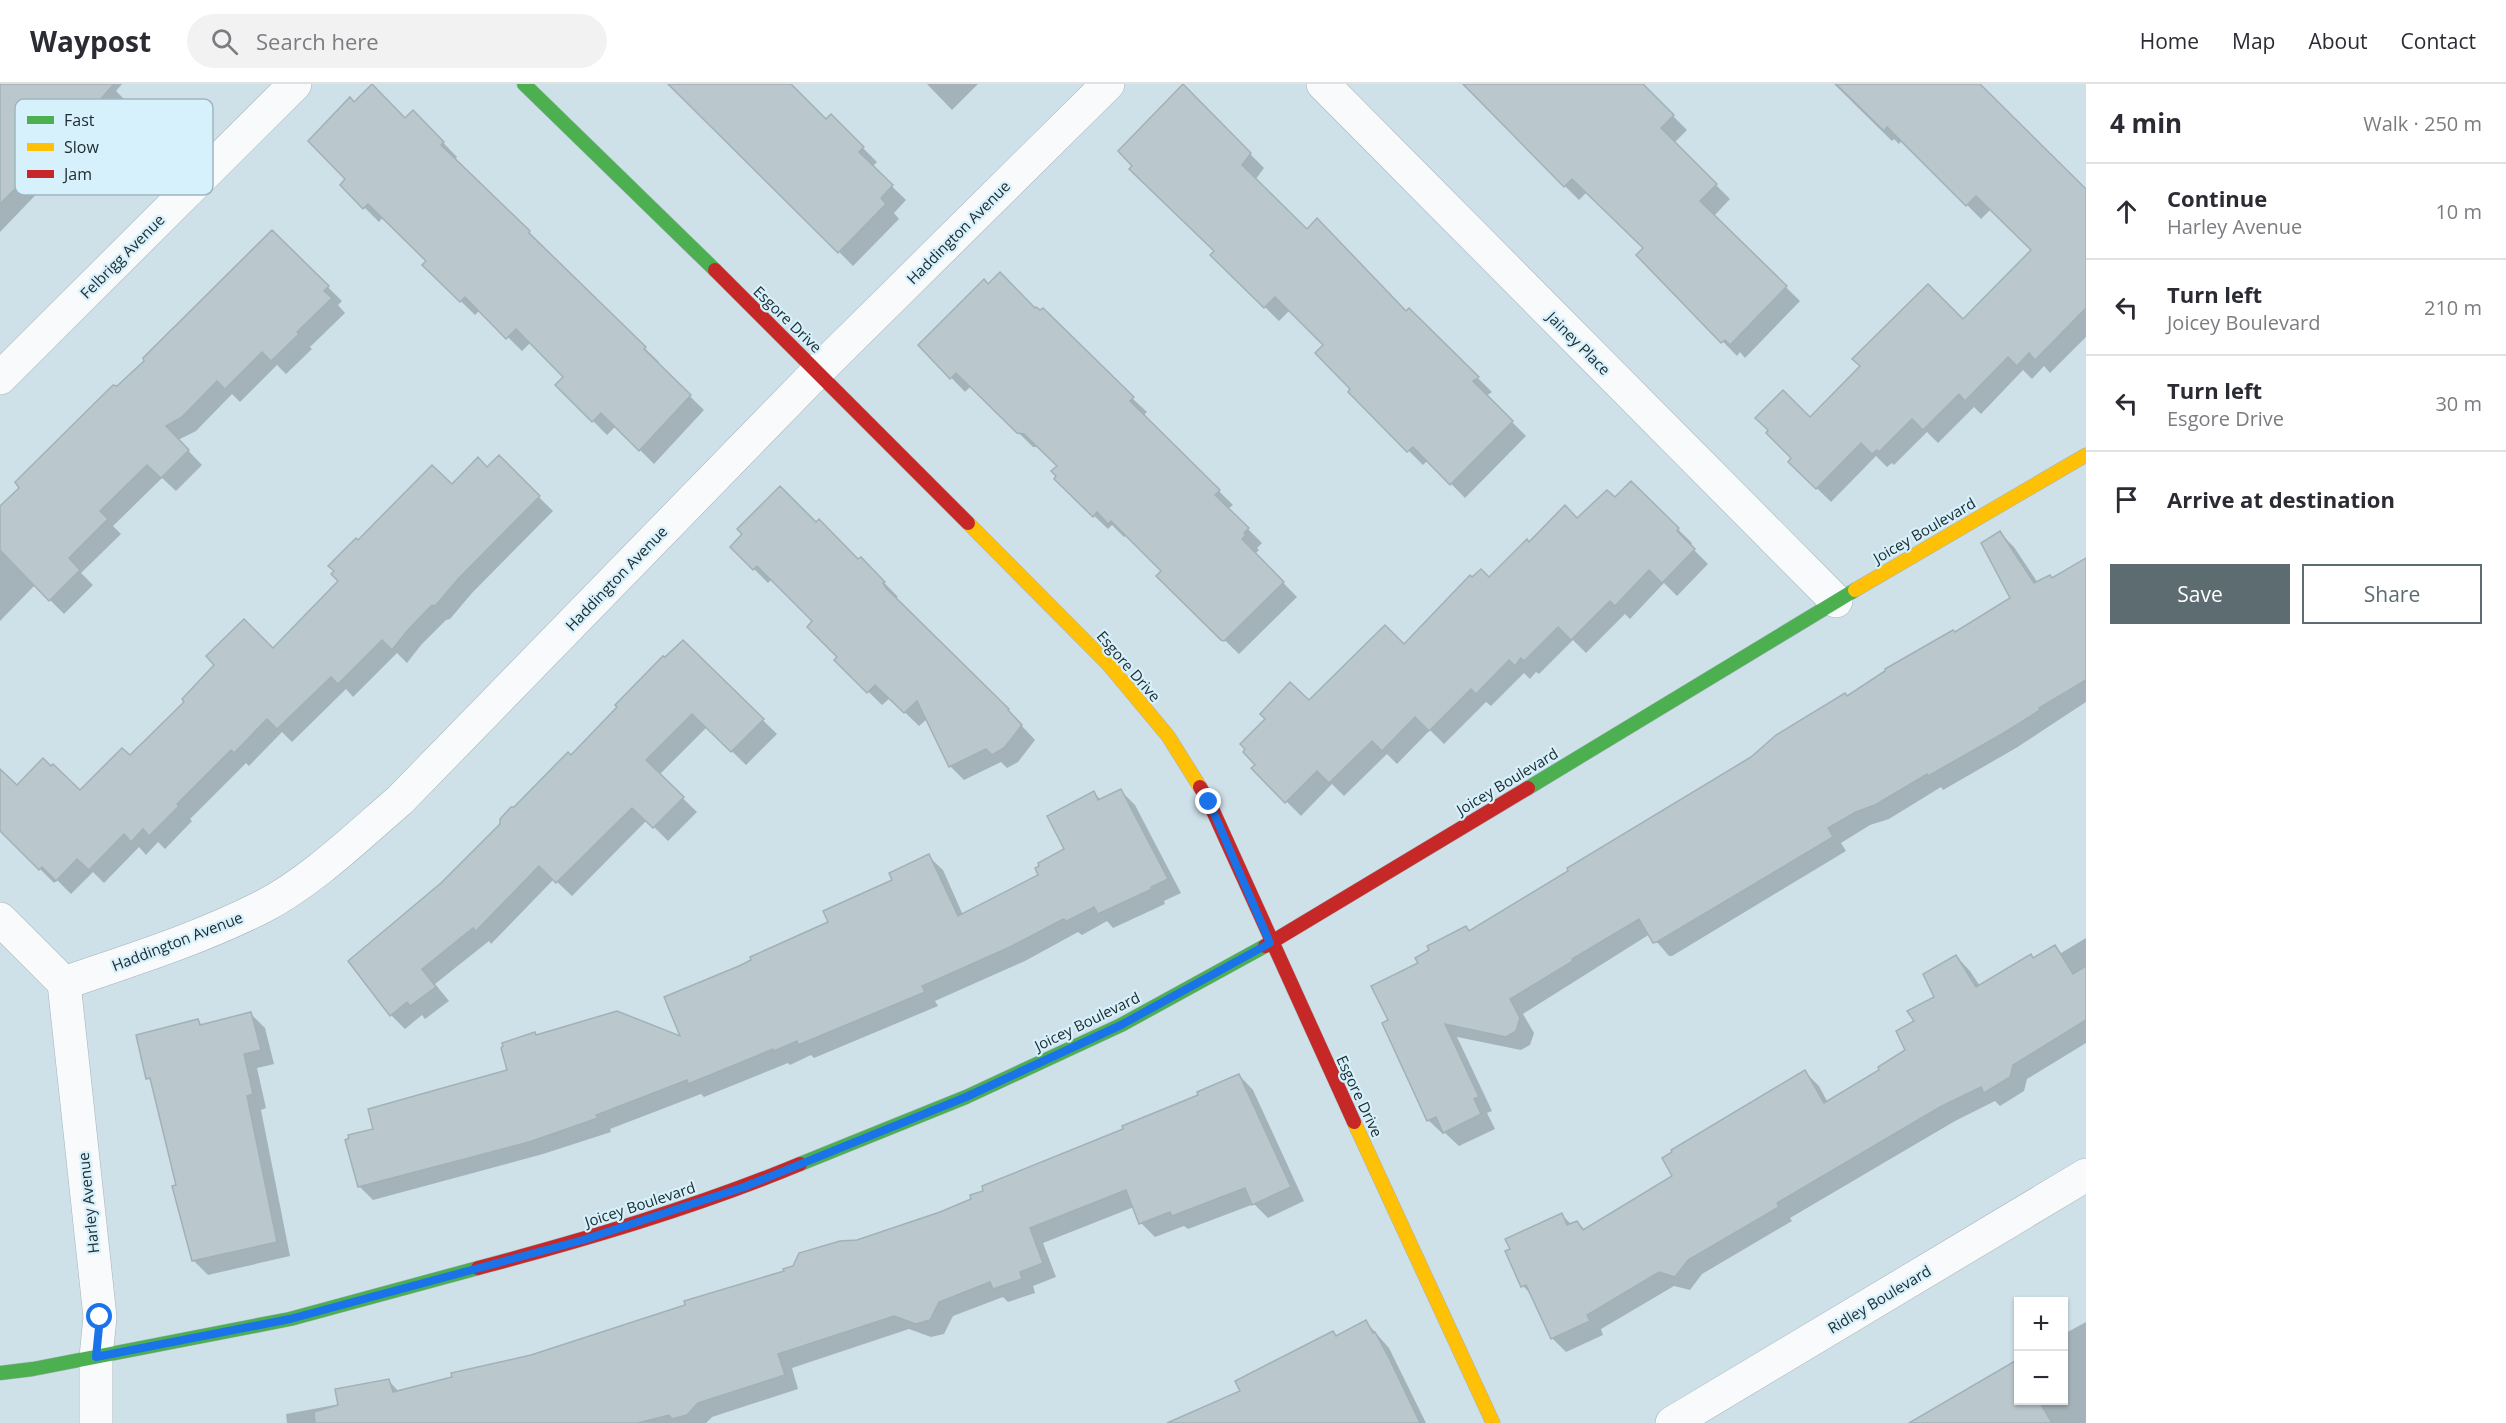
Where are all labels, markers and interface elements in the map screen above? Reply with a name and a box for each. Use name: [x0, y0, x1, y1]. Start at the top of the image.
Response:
search box: [187, 14, 607, 68]
text: Waypost: [30, 22, 151, 60]
icon: search: [208, 25, 241, 58]
text: Search here: [256, 26, 379, 56]
text: Home: [2140, 27, 2199, 55]
text: Map: [2232, 27, 2275, 55]
text: About: [2308, 27, 2368, 55]
text: Contact: [2401, 27, 2476, 55]
legend: [15, 99, 213, 195]
text: 4 min: [2110, 105, 2182, 141]
text: Fast: [64, 109, 95, 131]
text: Walk · 250 m: [2363, 110, 2482, 137]
text: Slow: [64, 136, 99, 158]
text: Jam: [62, 163, 92, 185]
street label: Haddington Avenue: [902, 176, 1014, 288]
text: Continue: [2167, 183, 2267, 213]
icon: ahead: [2110, 195, 2143, 228]
text: 10 m: [2435, 198, 2482, 225]
street label: Felbrigg Avenue: [76, 210, 168, 302]
text: Harley Avenue: [2167, 213, 2302, 240]
text: Turn left: [2167, 279, 2262, 309]
street label: Esgore Drive: [749, 281, 827, 357]
icon: left: [2110, 291, 2143, 324]
text: 210 m: [2424, 294, 2482, 321]
street label: Jainey Place: [1542, 306, 1615, 379]
text: Joicey Boulevard: [2167, 309, 2321, 336]
text: Turn left: [2167, 375, 2262, 405]
icon: left: [2110, 387, 2143, 420]
text: 30 m: [2435, 390, 2482, 417]
text: Esgore Drive: [2167, 405, 2284, 432]
icon: arrive: [2110, 483, 2143, 516]
text: Arrive at destination: [2167, 484, 2395, 514]
street label: Joicey Boulevard: [1867, 493, 1979, 568]
street label: Haddington Avenue: [561, 521, 671, 635]
button: Save: [2110, 564, 2290, 624]
button: Share: [2302, 564, 2482, 624]
street label: Esgore Drive: [1093, 626, 1165, 706]
street label: Joicey Boulevard: [1451, 743, 1561, 820]
route end: [1195, 788, 1221, 814]
street label: Haddington Avenue: [109, 907, 245, 975]
street label: Joicey Boulevard: [1029, 987, 1143, 1056]
street label: Esgore Drive: [1332, 1052, 1388, 1140]
street label: Harley Avenue: [73, 1152, 103, 1254]
street label: Joicey Boulevard: [580, 1177, 698, 1232]
street label: Ridley Boulevard: [1824, 1260, 1934, 1338]
map controls: [2014, 1297, 2068, 1405]
button: +: [2014, 1297, 2068, 1351]
route start: [86, 1303, 112, 1329]
button: −: [2014, 1351, 2068, 1405]

